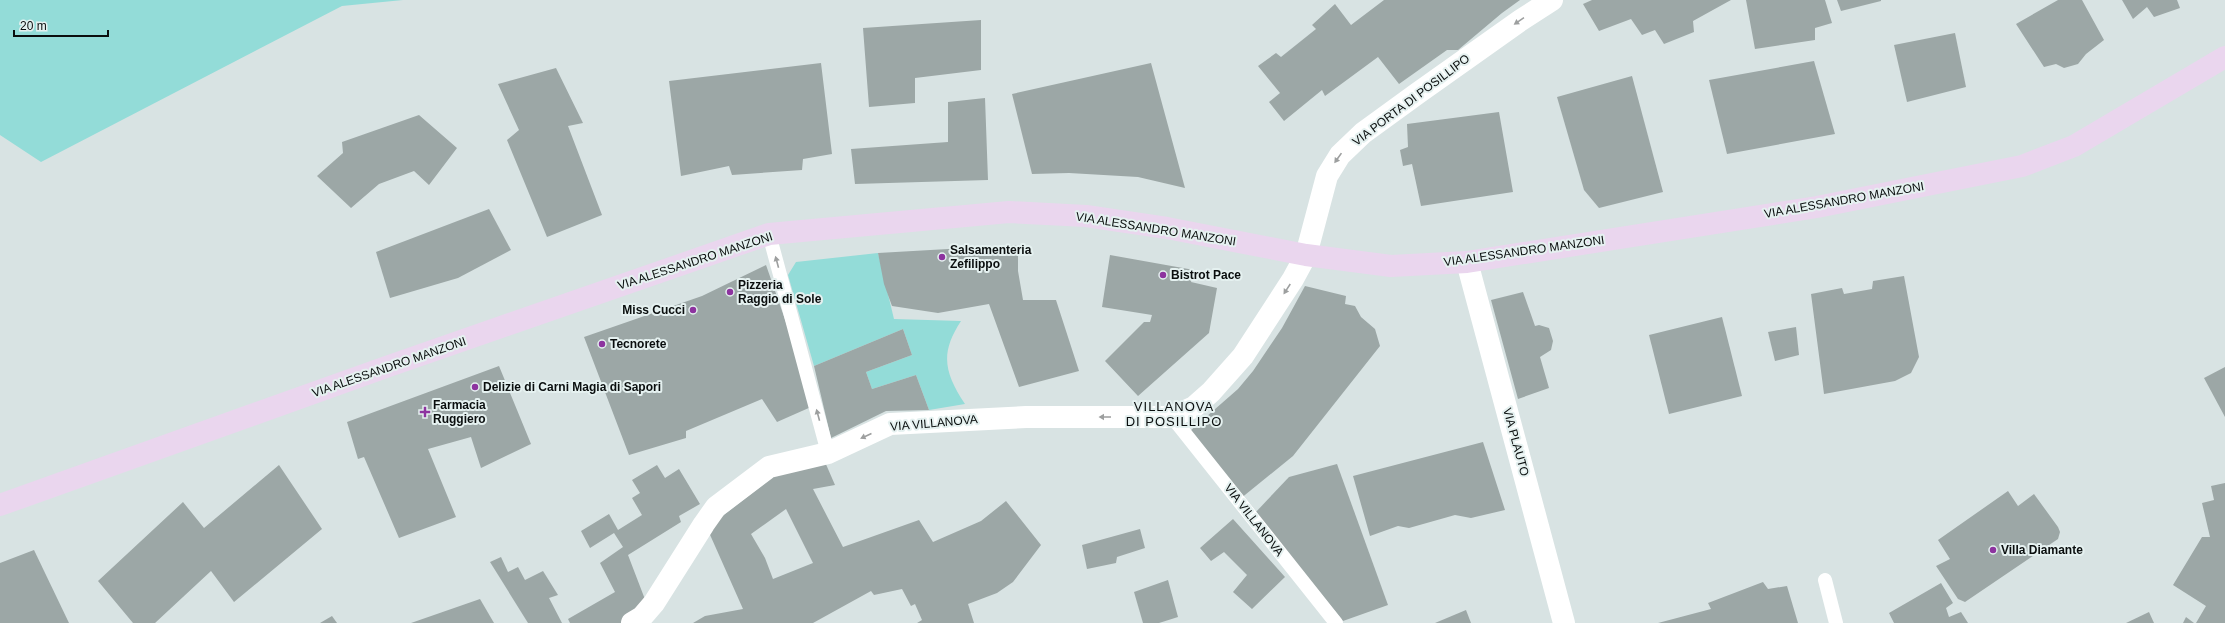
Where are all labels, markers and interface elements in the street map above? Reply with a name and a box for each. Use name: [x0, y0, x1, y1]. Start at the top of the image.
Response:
scale bar: [14, 12, 108, 38]
one-way arrow: [1514, 17, 1525, 25]
text: 20 m: [20, 19, 47, 33]
street label: VIA PORTA DI POSILLIPO: [1350, 51, 1472, 149]
one-way arrow: [1334, 153, 1342, 164]
street label: VIA ALESSANDRO MANZONI: [1763, 179, 1925, 221]
street label: VIA ALESSANDRO MANZONI: [1075, 209, 1237, 249]
street label: VIA ALESSANDRO MANZONI: [616, 229, 774, 293]
street label: VIA ALESSANDRO MANZONI: [1443, 233, 1605, 269]
place label: Salsamenteria Zefilippo: [950, 243, 1032, 271]
marker: Salsamenteria Zefilippo: [937, 252, 947, 262]
one-way arrow: [773, 256, 779, 269]
place label: Bistrot Pace: [1171, 268, 1241, 282]
marker: Bistrot Pace: [1158, 270, 1168, 280]
place label: Pizzeria Raggio di Sole: [738, 278, 822, 306]
one-way arrow: [1283, 284, 1291, 294]
marker: Pizzeria Raggio di Sole: [725, 287, 735, 297]
place label: Miss Cucci: [622, 303, 685, 317]
marker: Miss Cucci: [688, 305, 698, 315]
street label: VIA ALESSANDRO MANZONI: [310, 334, 468, 400]
place label: Tecnorete: [610, 337, 667, 351]
marker: Tecnorete: [597, 339, 607, 349]
place label: Delizie di Carni Magia di Sapori: [483, 380, 661, 394]
marker: Delizie di Carni Magia di Sapori: [470, 382, 480, 392]
place label: Farmacia Ruggiero: [433, 398, 486, 426]
district label: VILLANOVA DI POSILLIPO: [1126, 399, 1222, 429]
street label: VIA PLAUTO: [1500, 406, 1532, 478]
marker: Farmacia Ruggiero: [420, 407, 430, 417]
one-way arrow: [814, 409, 820, 421]
street label: VIA VILLANOVA: [890, 412, 978, 434]
one-way arrow: [1098, 414, 1111, 420]
one-way arrow: [859, 433, 871, 439]
street label: VIA VILLANOVA: [1221, 481, 1287, 559]
place label: Villa Diamante: [2001, 543, 2083, 557]
marker: Villa Diamante: [1988, 545, 1998, 555]

